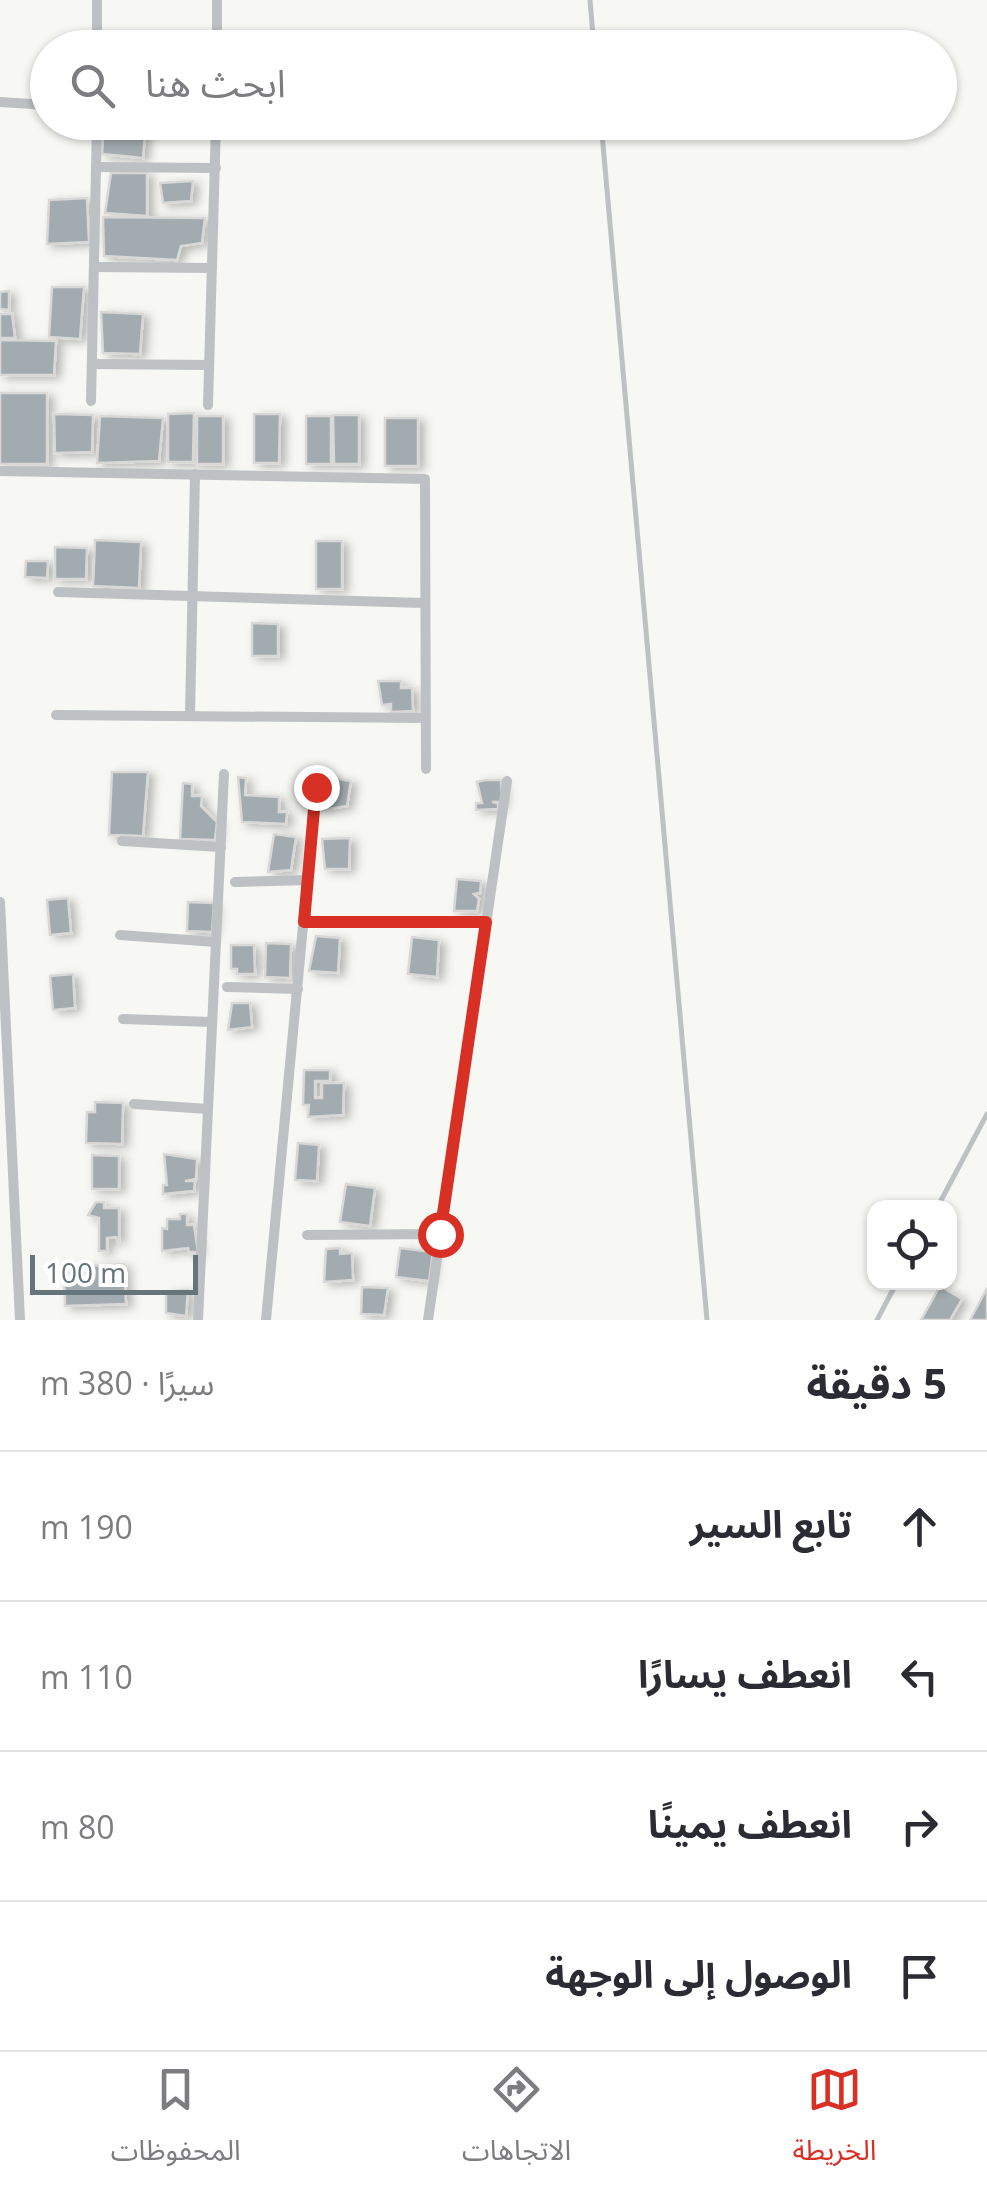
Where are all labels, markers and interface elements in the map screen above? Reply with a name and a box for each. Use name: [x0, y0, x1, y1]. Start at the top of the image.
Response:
search box: [30, 30, 957, 140]
text: ابحث هنا: [145, 56, 286, 108]
icon: search: [65, 58, 120, 113]
route end: [294, 765, 340, 811]
map controls: [867, 1200, 957, 1290]
button: locate: [867, 1200, 957, 1290]
route start: [418, 1212, 464, 1258]
scale bar: [30, 1250, 198, 1294]
text: 100 m: [45, 1253, 126, 1291]
text: 5 دقيقة: [806, 1354, 947, 1411]
text: سيرًا · 380 m: [40, 1361, 214, 1404]
text: تابع السير: [690, 1497, 852, 1549]
icon: ahead: [892, 1499, 947, 1554]
text: 190 m: [40, 1505, 133, 1548]
text: انعطف يسارًا: [638, 1647, 852, 1699]
icon: left: [892, 1649, 947, 1704]
text: 110 m: [40, 1655, 133, 1698]
text: انعطف يمينًا: [648, 1797, 852, 1849]
icon: right: [892, 1799, 947, 1854]
text: 80 m: [40, 1805, 115, 1848]
text: الوصول إلى الوجهة: [545, 1947, 852, 1999]
icon: arrive: [892, 1949, 947, 2004]
tab: المحفوظات: [111, 2062, 241, 2181]
tab: الاتجاهات: [462, 2062, 571, 2181]
tab: الخريطة: [792, 2062, 876, 2181]

